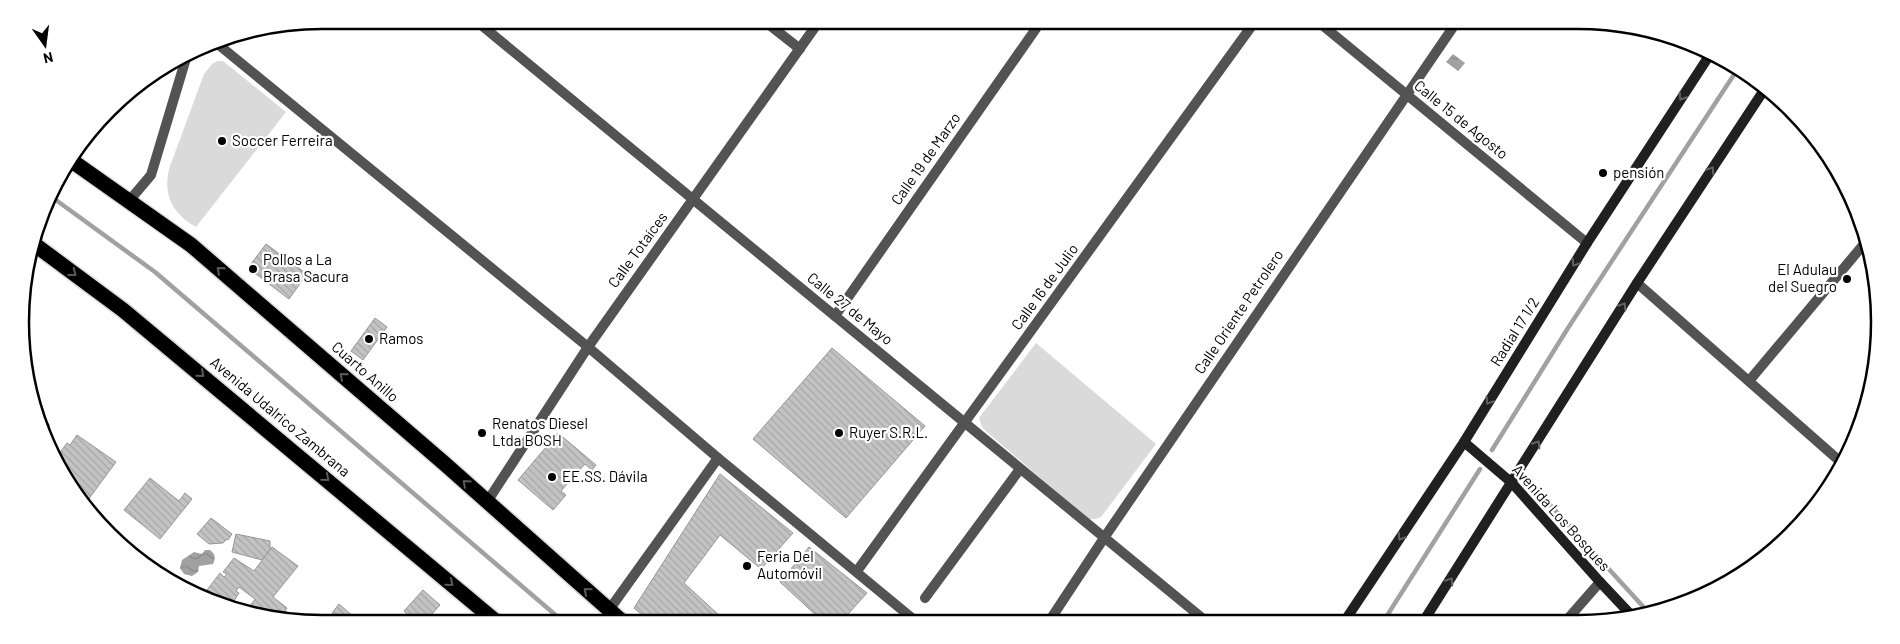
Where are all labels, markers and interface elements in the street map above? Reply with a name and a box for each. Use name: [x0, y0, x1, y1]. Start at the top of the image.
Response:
north arrow: [20, 20, 70, 70]
text: N: [42, 49, 55, 67]
street label: Calle 15 de Agosto: [1411, 76, 1512, 163]
one-way arrow: [1679, 91, 1688, 101]
street label: Calle 19 de Marzo: [887, 109, 964, 208]
place label: Soccer Ferreira: [232, 131, 333, 149]
marker: Soccer Ferreira: [216, 135, 228, 147]
place label: pensión: [1613, 163, 1664, 181]
one-way arrow: [1705, 166, 1715, 175]
marker: pensión: [1597, 167, 1609, 179]
street label: Calle Totaíces: [604, 208, 671, 291]
street label: Calle 16 de Julio: [1007, 240, 1081, 333]
street label: Calle Oriente Petrolero: [1190, 246, 1286, 377]
place label: Pollos a La Brasa Sacura: [263, 250, 349, 285]
one-way arrow: [1571, 258, 1581, 267]
place label: El Adulau del Suegro: [1768, 260, 1837, 295]
marker: Pollos a La Brasa Sacura: [247, 263, 259, 275]
one-way arrow: [67, 268, 76, 276]
one-way arrow: [217, 268, 226, 276]
street label: Calle 27 de Mayo: [804, 268, 897, 348]
marker: El Adulau del Suegro: [1841, 273, 1853, 285]
street label: Radial 17 1/2: [1486, 294, 1542, 369]
one-way arrow: [1616, 302, 1626, 311]
place label: Ramos: [379, 329, 424, 347]
marker: Ramos: [363, 333, 375, 345]
street label: Cuarto Anillo: [328, 337, 403, 405]
street label: Avenida Udalrico Zambrana: [207, 352, 354, 480]
one-way arrow: [195, 369, 204, 378]
one-way arrow: [340, 373, 349, 382]
one-way arrow: [1486, 396, 1496, 405]
place label: Renatos Diesel Ltda BOSH: [492, 414, 588, 449]
place label: Ruyer S.R.L.: [849, 423, 928, 441]
marker: Renatos Diesel Ltda BOSH: [476, 427, 488, 439]
marker: Ruyer S.R.L.: [833, 427, 845, 439]
one-way arrow: [1530, 440, 1540, 449]
street label: Avenida Los Bosques: [1509, 460, 1614, 574]
place label: EE.SS. Dávila: [562, 467, 648, 485]
marker: EE.SS. Dávila: [546, 471, 558, 483]
one-way arrow: [320, 472, 329, 481]
one-way arrow: [462, 480, 471, 489]
one-way arrow: [1397, 532, 1407, 541]
place label: Feria Del Automóvil: [757, 547, 822, 582]
marker: Feria Del Automóvil: [741, 560, 753, 572]
one-way arrow: [445, 577, 454, 586]
one-way arrow: [1443, 577, 1453, 586]
one-way arrow: [584, 588, 593, 597]

